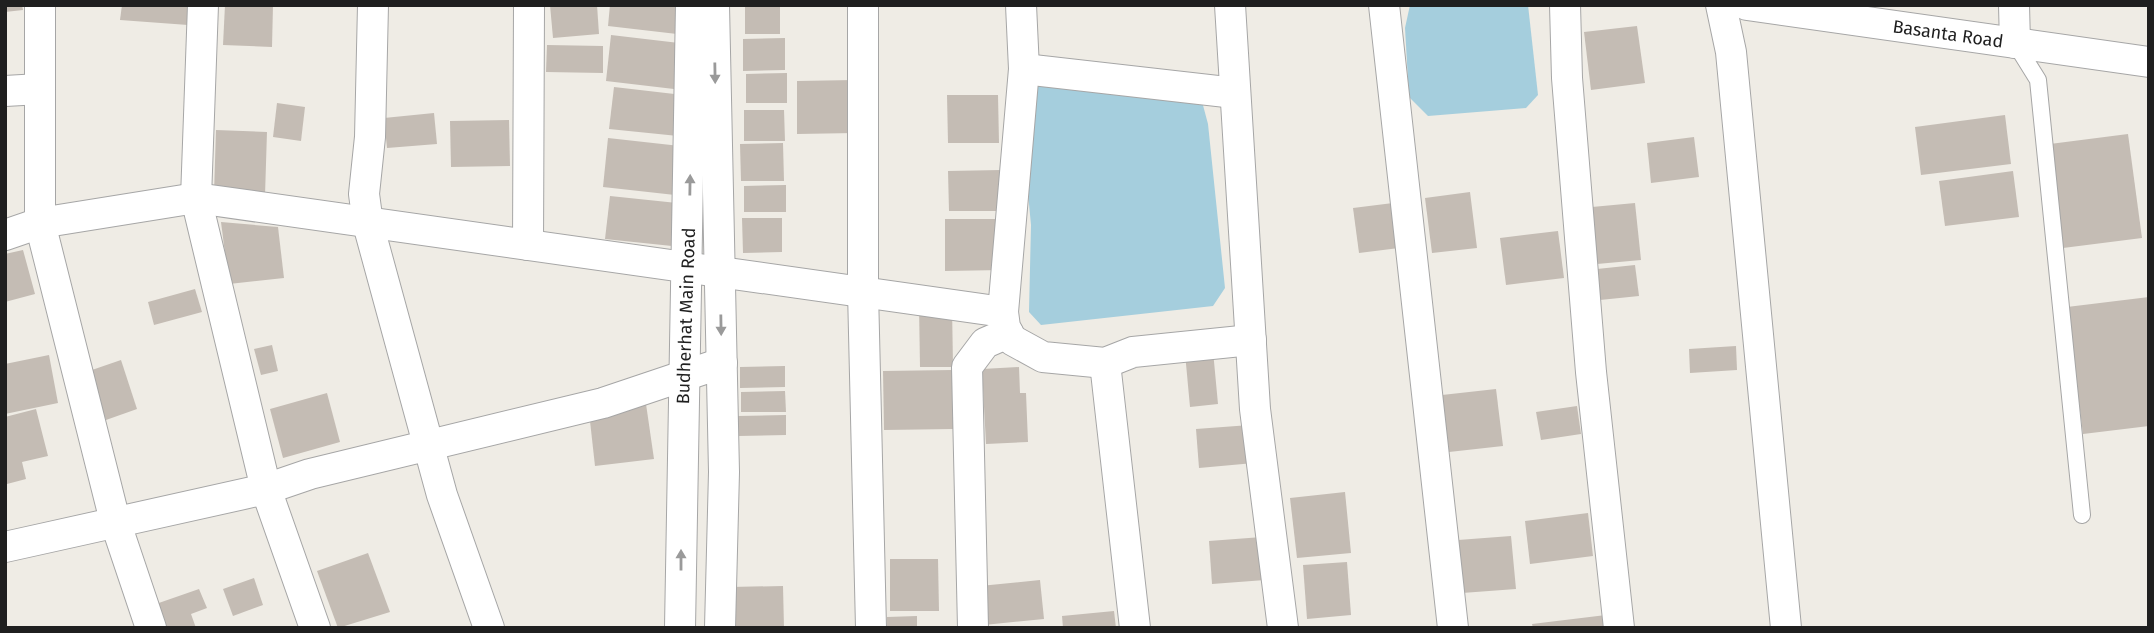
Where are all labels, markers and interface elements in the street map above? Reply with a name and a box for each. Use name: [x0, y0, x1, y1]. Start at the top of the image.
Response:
street label: Basanta Road: [1891, 15, 2005, 53]
one-way arrow: [709, 63, 721, 85]
one-way arrow: [684, 174, 696, 196]
street label: Budherhat Main Road: [672, 227, 700, 405]
one-way arrow: [715, 315, 727, 337]
one-way arrow: [675, 548, 687, 570]

